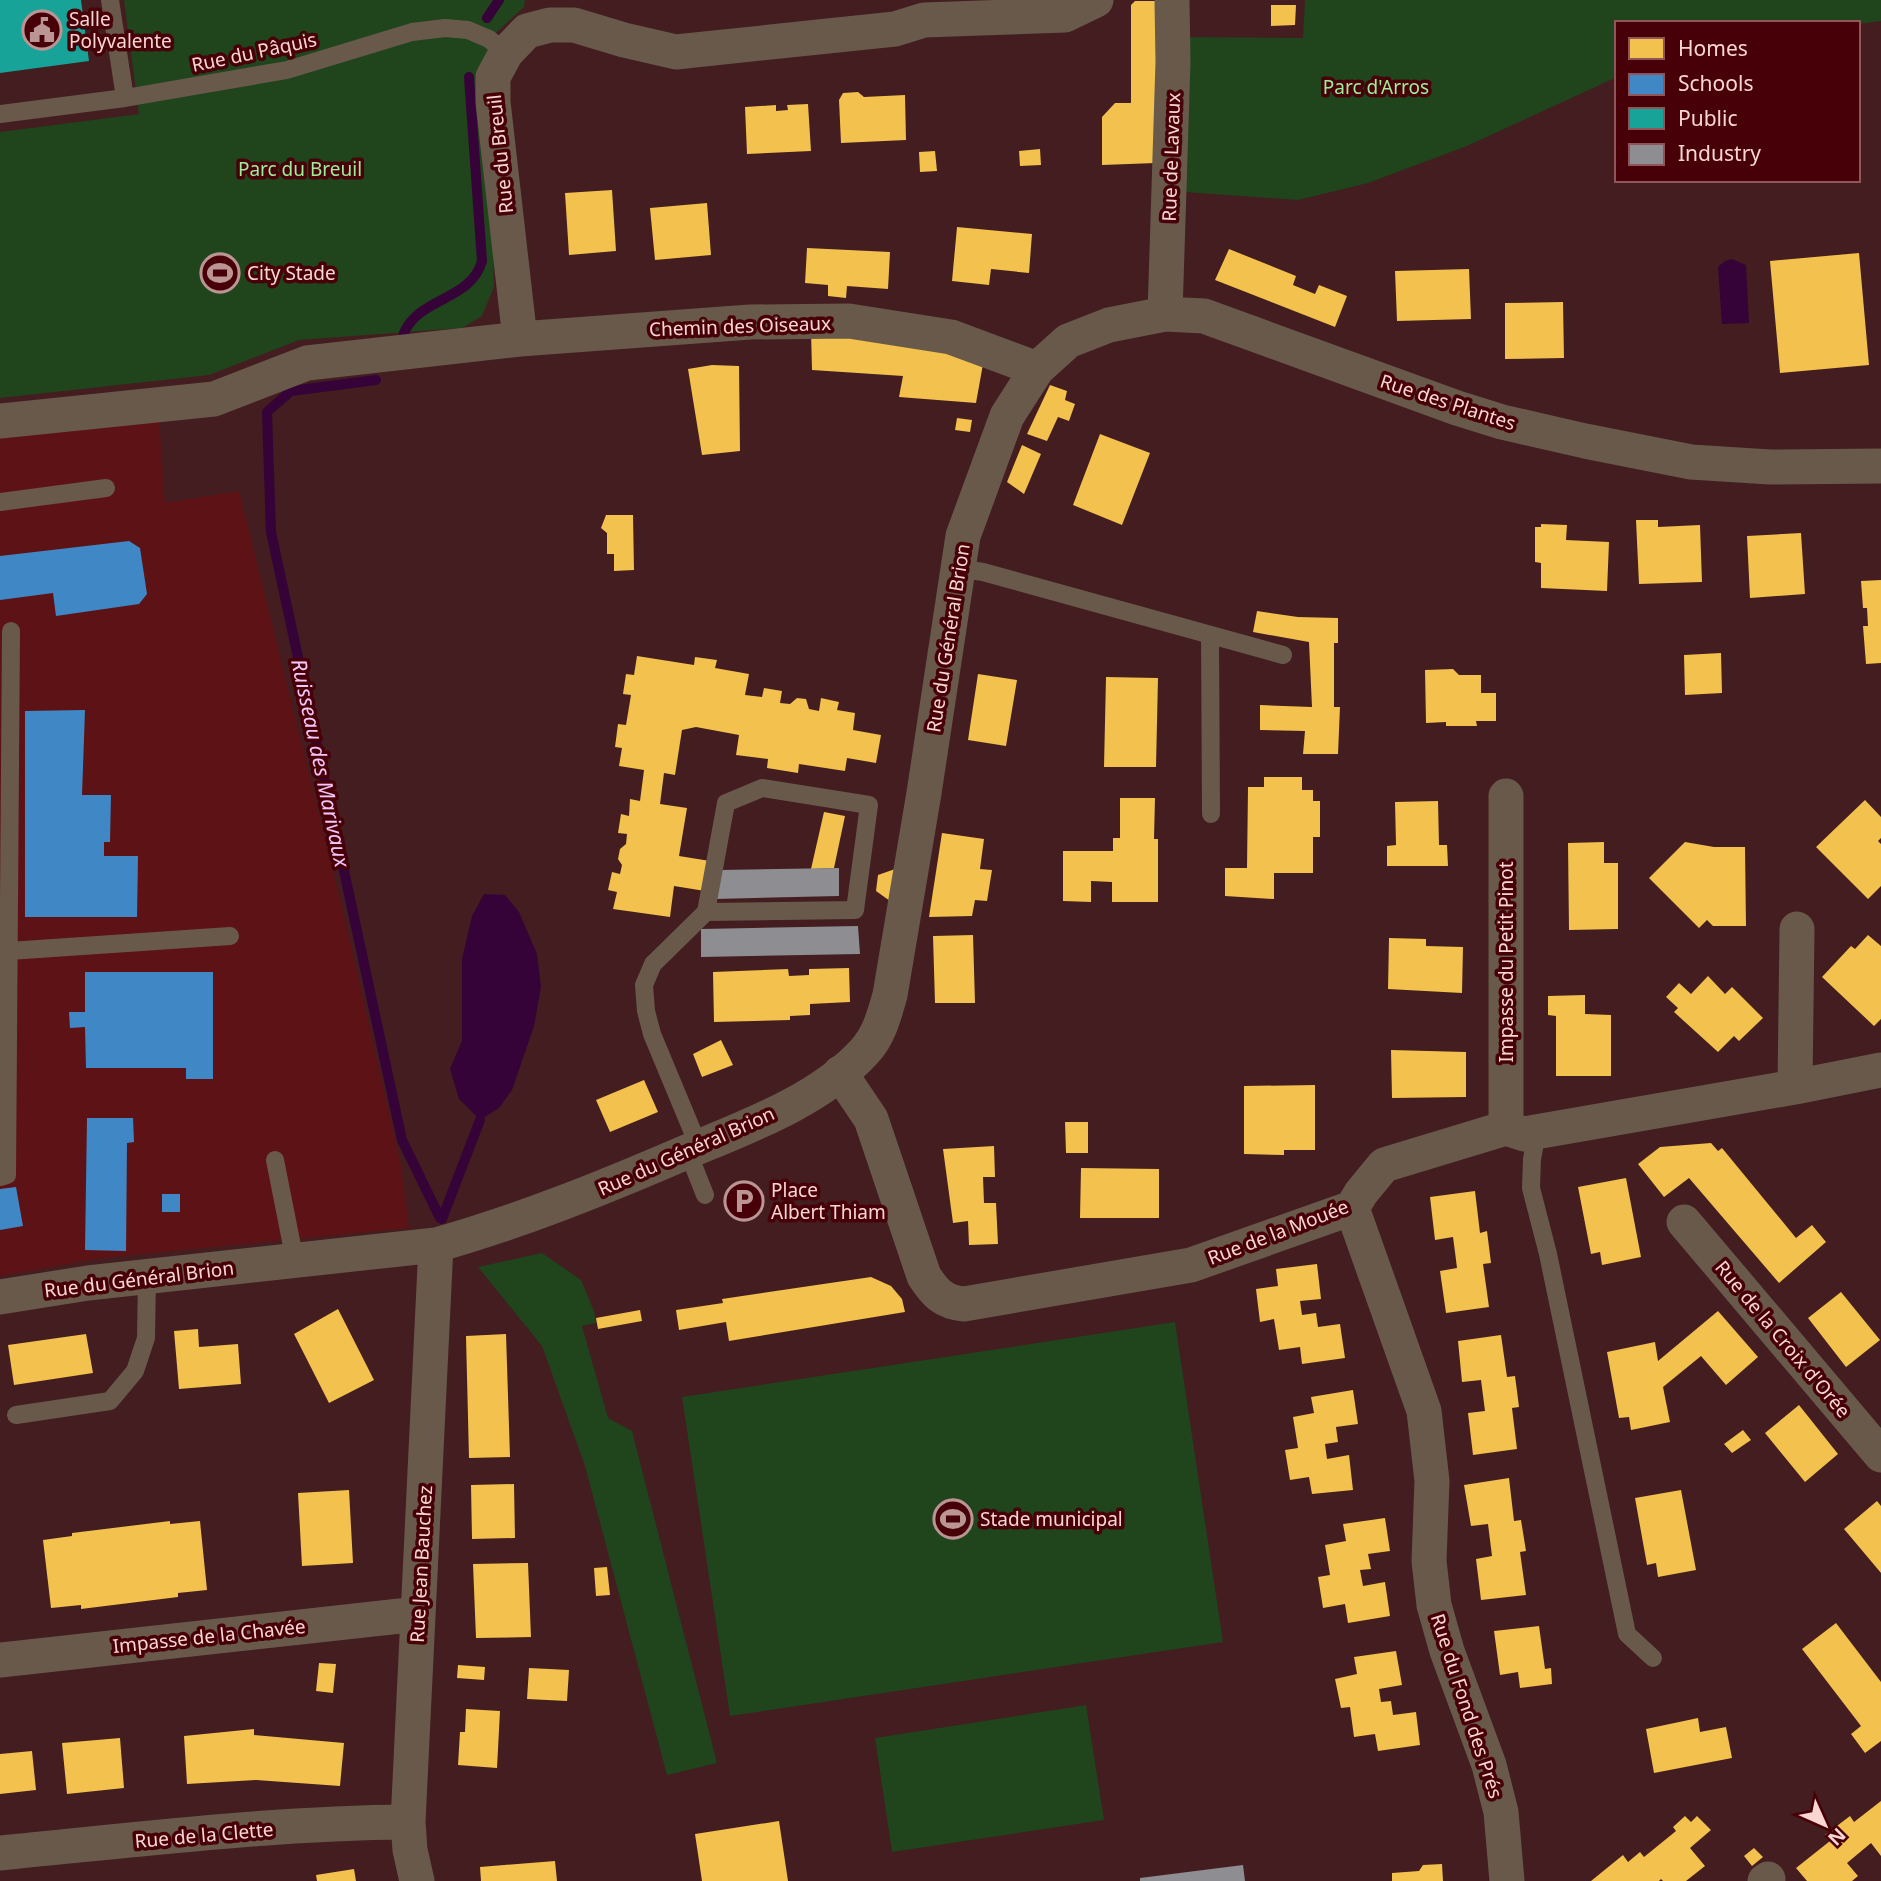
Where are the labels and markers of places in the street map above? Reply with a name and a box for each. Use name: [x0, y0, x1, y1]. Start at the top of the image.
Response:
place label: Salle Polyvalente: [69, 6, 172, 54]
public building icon: Salle Polyvalente: [21, 9, 63, 51]
sports icon: City Stade: [199, 252, 241, 294]
place label: City Stade: [247, 260, 336, 286]
place label: Place Albert Thiam: [771, 1177, 886, 1225]
parking icon: Place Albert Thiam: [723, 1180, 765, 1222]
sports icon: Stade municipal: [932, 1498, 974, 1540]
place label: Stade municipal: [980, 1506, 1123, 1532]

